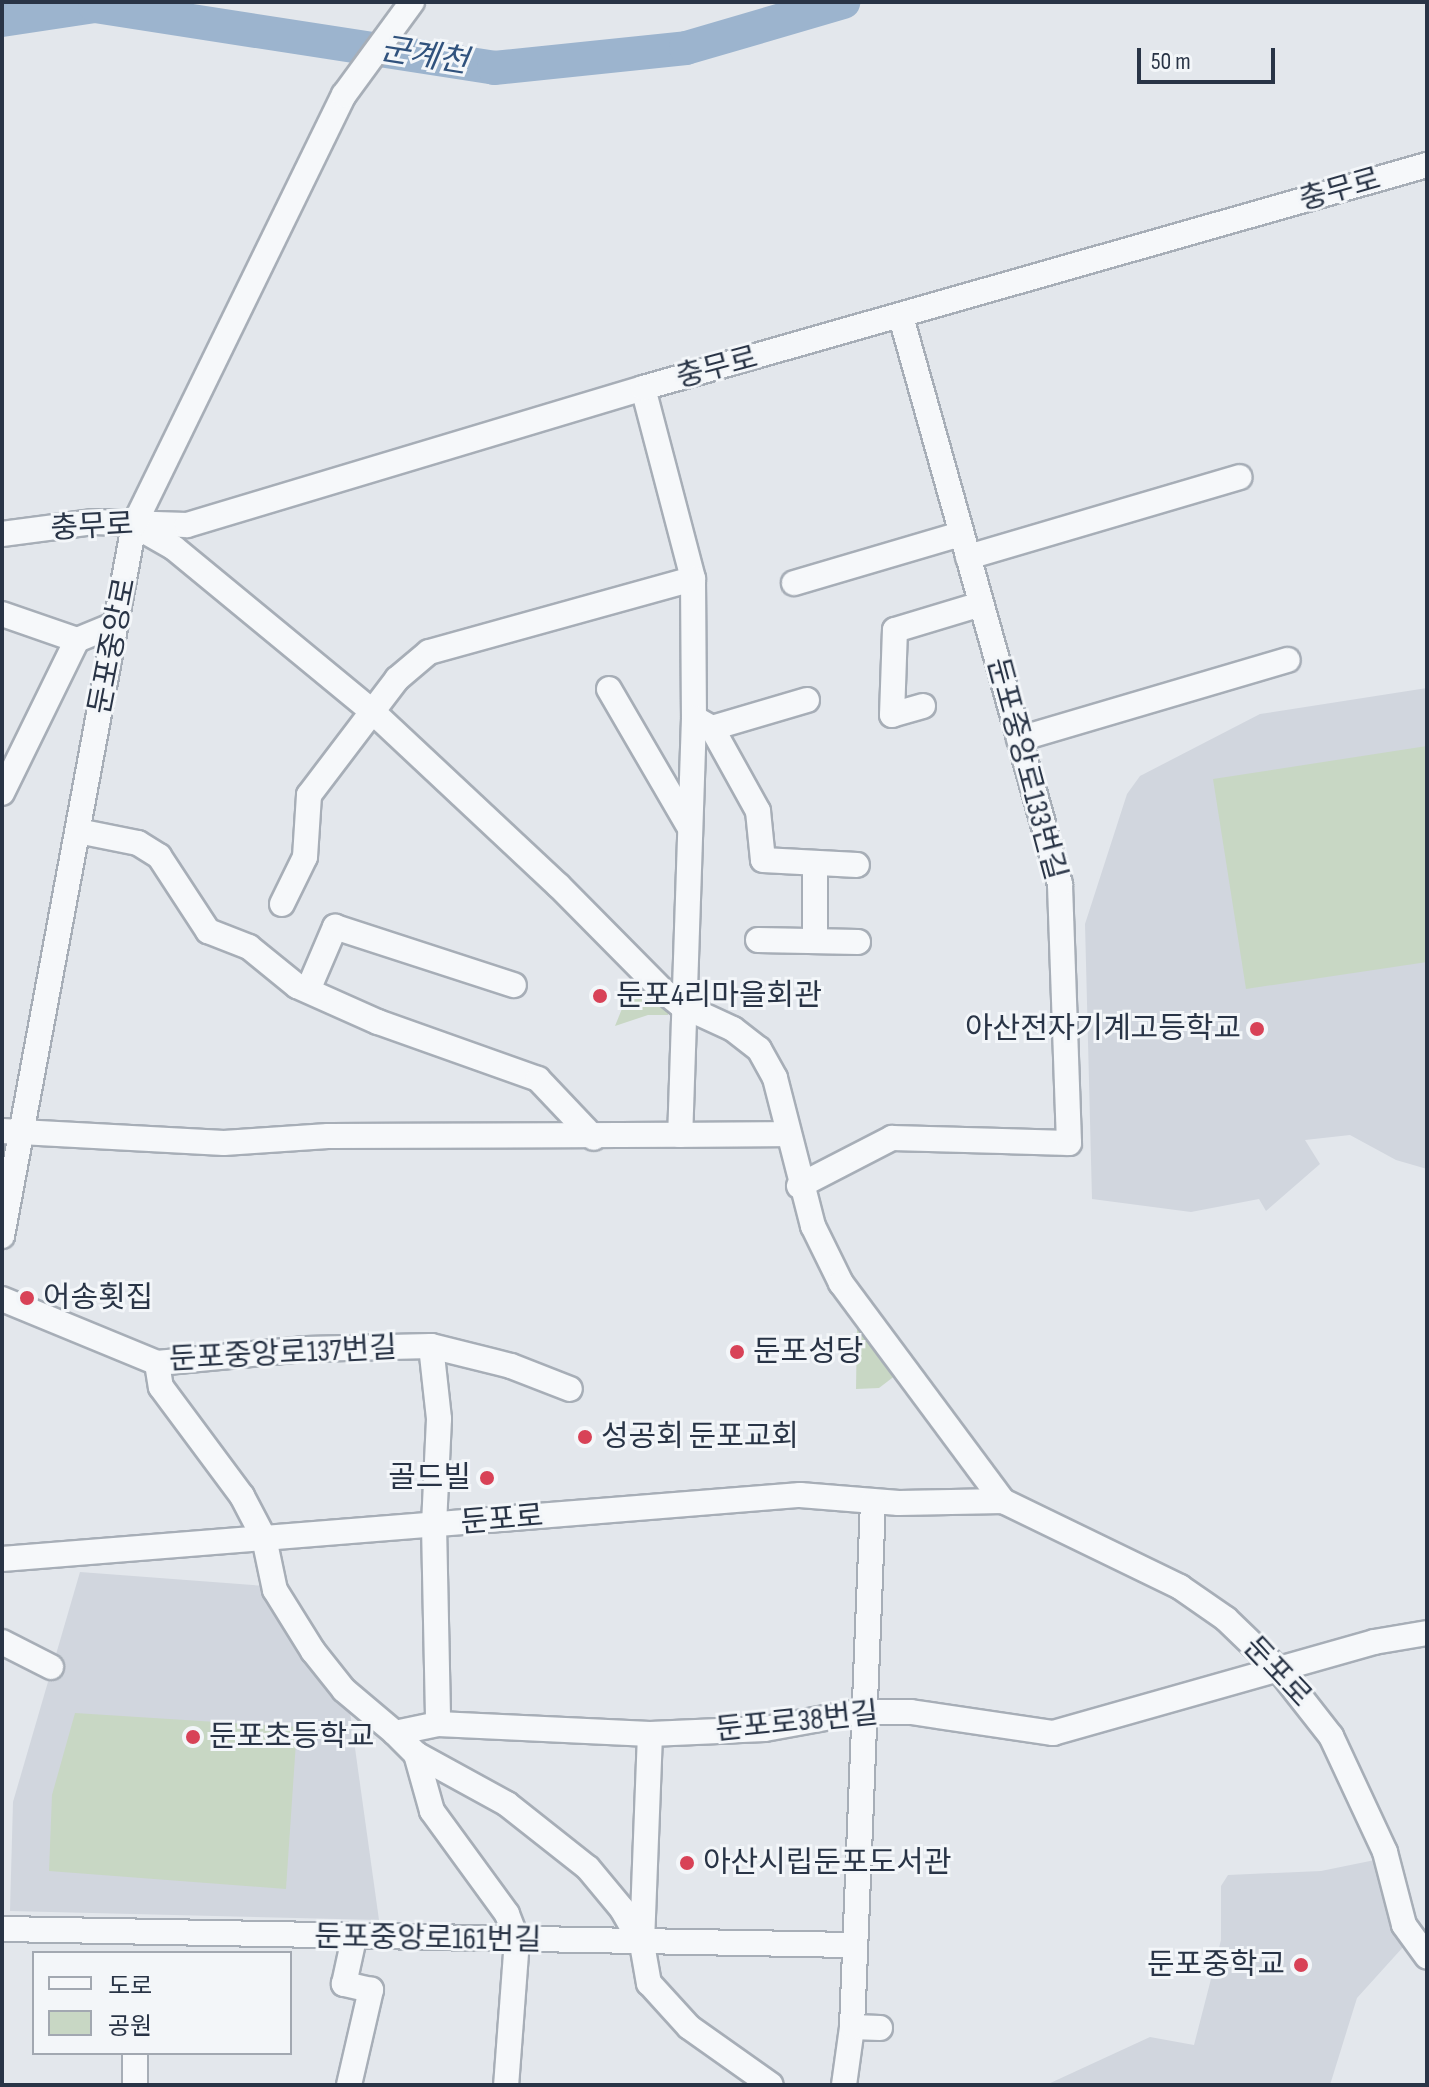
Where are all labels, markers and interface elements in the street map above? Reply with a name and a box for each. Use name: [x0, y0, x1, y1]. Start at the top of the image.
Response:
water label: 군계천: [377, 31, 471, 83]
scale bar: [1141, 32, 1279, 82]
text: 50 m: [1151, 47, 1191, 76]
street label: 충무로: [1295, 161, 1385, 219]
street label: 충무로: [672, 340, 762, 396]
street label: 충무로: [50, 507, 134, 547]
street label: 둔포중앙로: [82, 575, 144, 717]
street label: 둔포중앙로133번길: [979, 654, 1073, 884]
place label: 둔포4리마을회관: [616, 978, 822, 1014]
marker: 둔포4리마을회관: [591, 987, 609, 1005]
place label: 아산전자기계고등학교: [965, 1011, 1241, 1047]
marker: 아산전자기계고등학교: [1248, 1020, 1266, 1038]
place label: 어송횟집: [43, 1280, 153, 1316]
marker: 어송횟집: [18, 1289, 36, 1307]
street label: 둔포중앙로137번길: [168, 1330, 398, 1378]
place label: 둔포성당: [753, 1334, 863, 1370]
marker: 둔포성당: [728, 1343, 746, 1361]
place label: 성공회 둔포교회: [601, 1419, 799, 1455]
marker: 성공회 둔포교회: [576, 1428, 594, 1446]
place label: 골드빌: [388, 1460, 471, 1496]
marker: 골드빌: [478, 1469, 496, 1487]
street label: 둔포로: [459, 1498, 545, 1542]
street label: 둔포로: [1236, 1629, 1318, 1715]
street label: 둔포로38번길: [714, 1696, 880, 1748]
place label: 둔포초등학교: [209, 1719, 375, 1755]
marker: 둔포초등학교: [184, 1728, 202, 1746]
place label: 아산시립둔포도서관: [703, 1845, 951, 1881]
marker: 아산시립둔포도서관: [678, 1854, 696, 1872]
street label: 둔포중앙로161번길: [314, 1919, 542, 1959]
place label: 둔포중학교: [1147, 1947, 1285, 1983]
legend: [32, 1951, 292, 2055]
marker: 둔포중학교: [1292, 1956, 1310, 1974]
text: 도로: [108, 1972, 152, 2001]
text: 공원: [108, 2012, 152, 2041]

